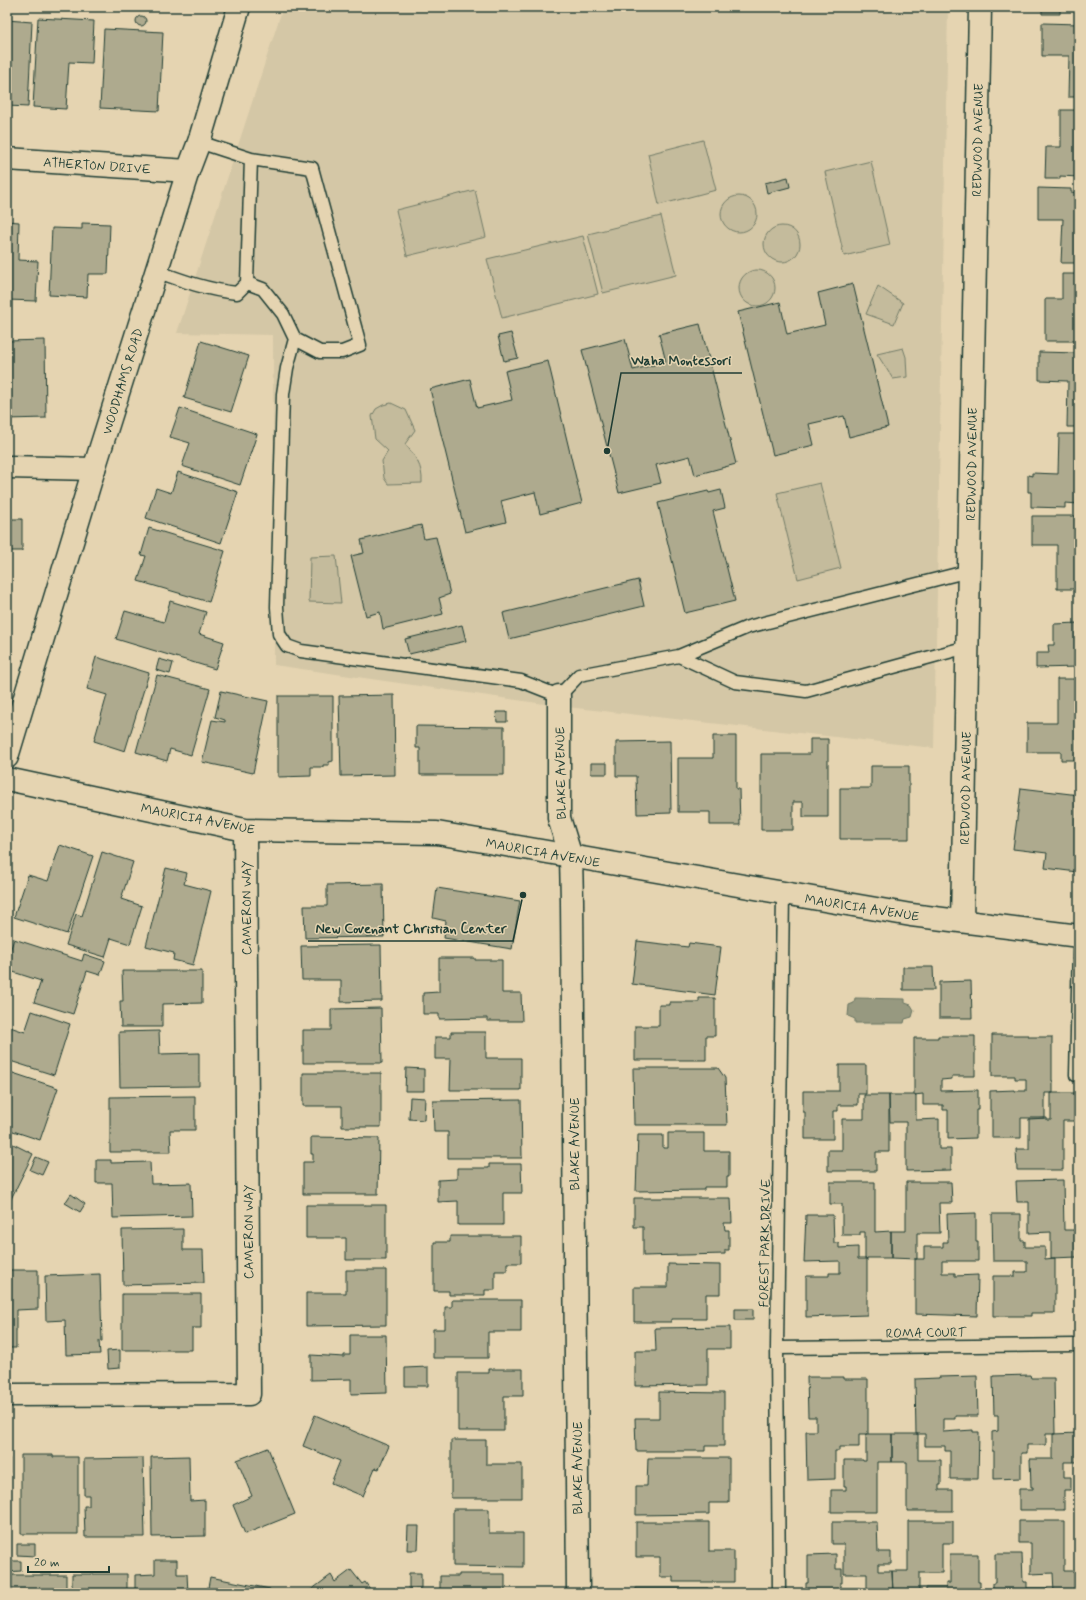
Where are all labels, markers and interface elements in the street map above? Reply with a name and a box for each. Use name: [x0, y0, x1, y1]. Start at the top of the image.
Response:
street label: REDWOOD AVENUE: [969, 83, 988, 197]
street label: ATHERTON DRIVE: [43, 154, 151, 179]
street label: WOODHAMS ROAD: [99, 326, 148, 437]
callout: Waha Montessori: [621, 347, 742, 373]
text: Waha Montessori: [630, 352, 731, 370]
street label: REDWOOD AVENUE: [963, 407, 982, 521]
street label: BLAKE AVENUE: [552, 726, 571, 820]
street label: REDWOOD AVENUE: [957, 731, 976, 845]
street label: MAURICIA AVENUE: [139, 800, 257, 839]
street label: MAURICIA AVENUE: [484, 835, 602, 872]
street label: CAMERON WAY: [239, 861, 256, 955]
street label: MAURICIA AVENUE: [803, 891, 921, 926]
callout: New Covenant Christian Center: [308, 915, 513, 941]
text: New Covenant Christian Center: [315, 920, 508, 938]
street label: BLAKE AVENUE: [567, 1097, 584, 1191]
street label: FOREST PARK DRIVE: [756, 1179, 775, 1308]
street label: CAMERON WAY: [241, 1185, 258, 1279]
street label: ROMA COURT: [886, 1324, 968, 1343]
street label: BLAKE AVENUE: [570, 1421, 587, 1515]
scale bar: [28, 1548, 109, 1574]
text: 20 m: [34, 1555, 60, 1571]

